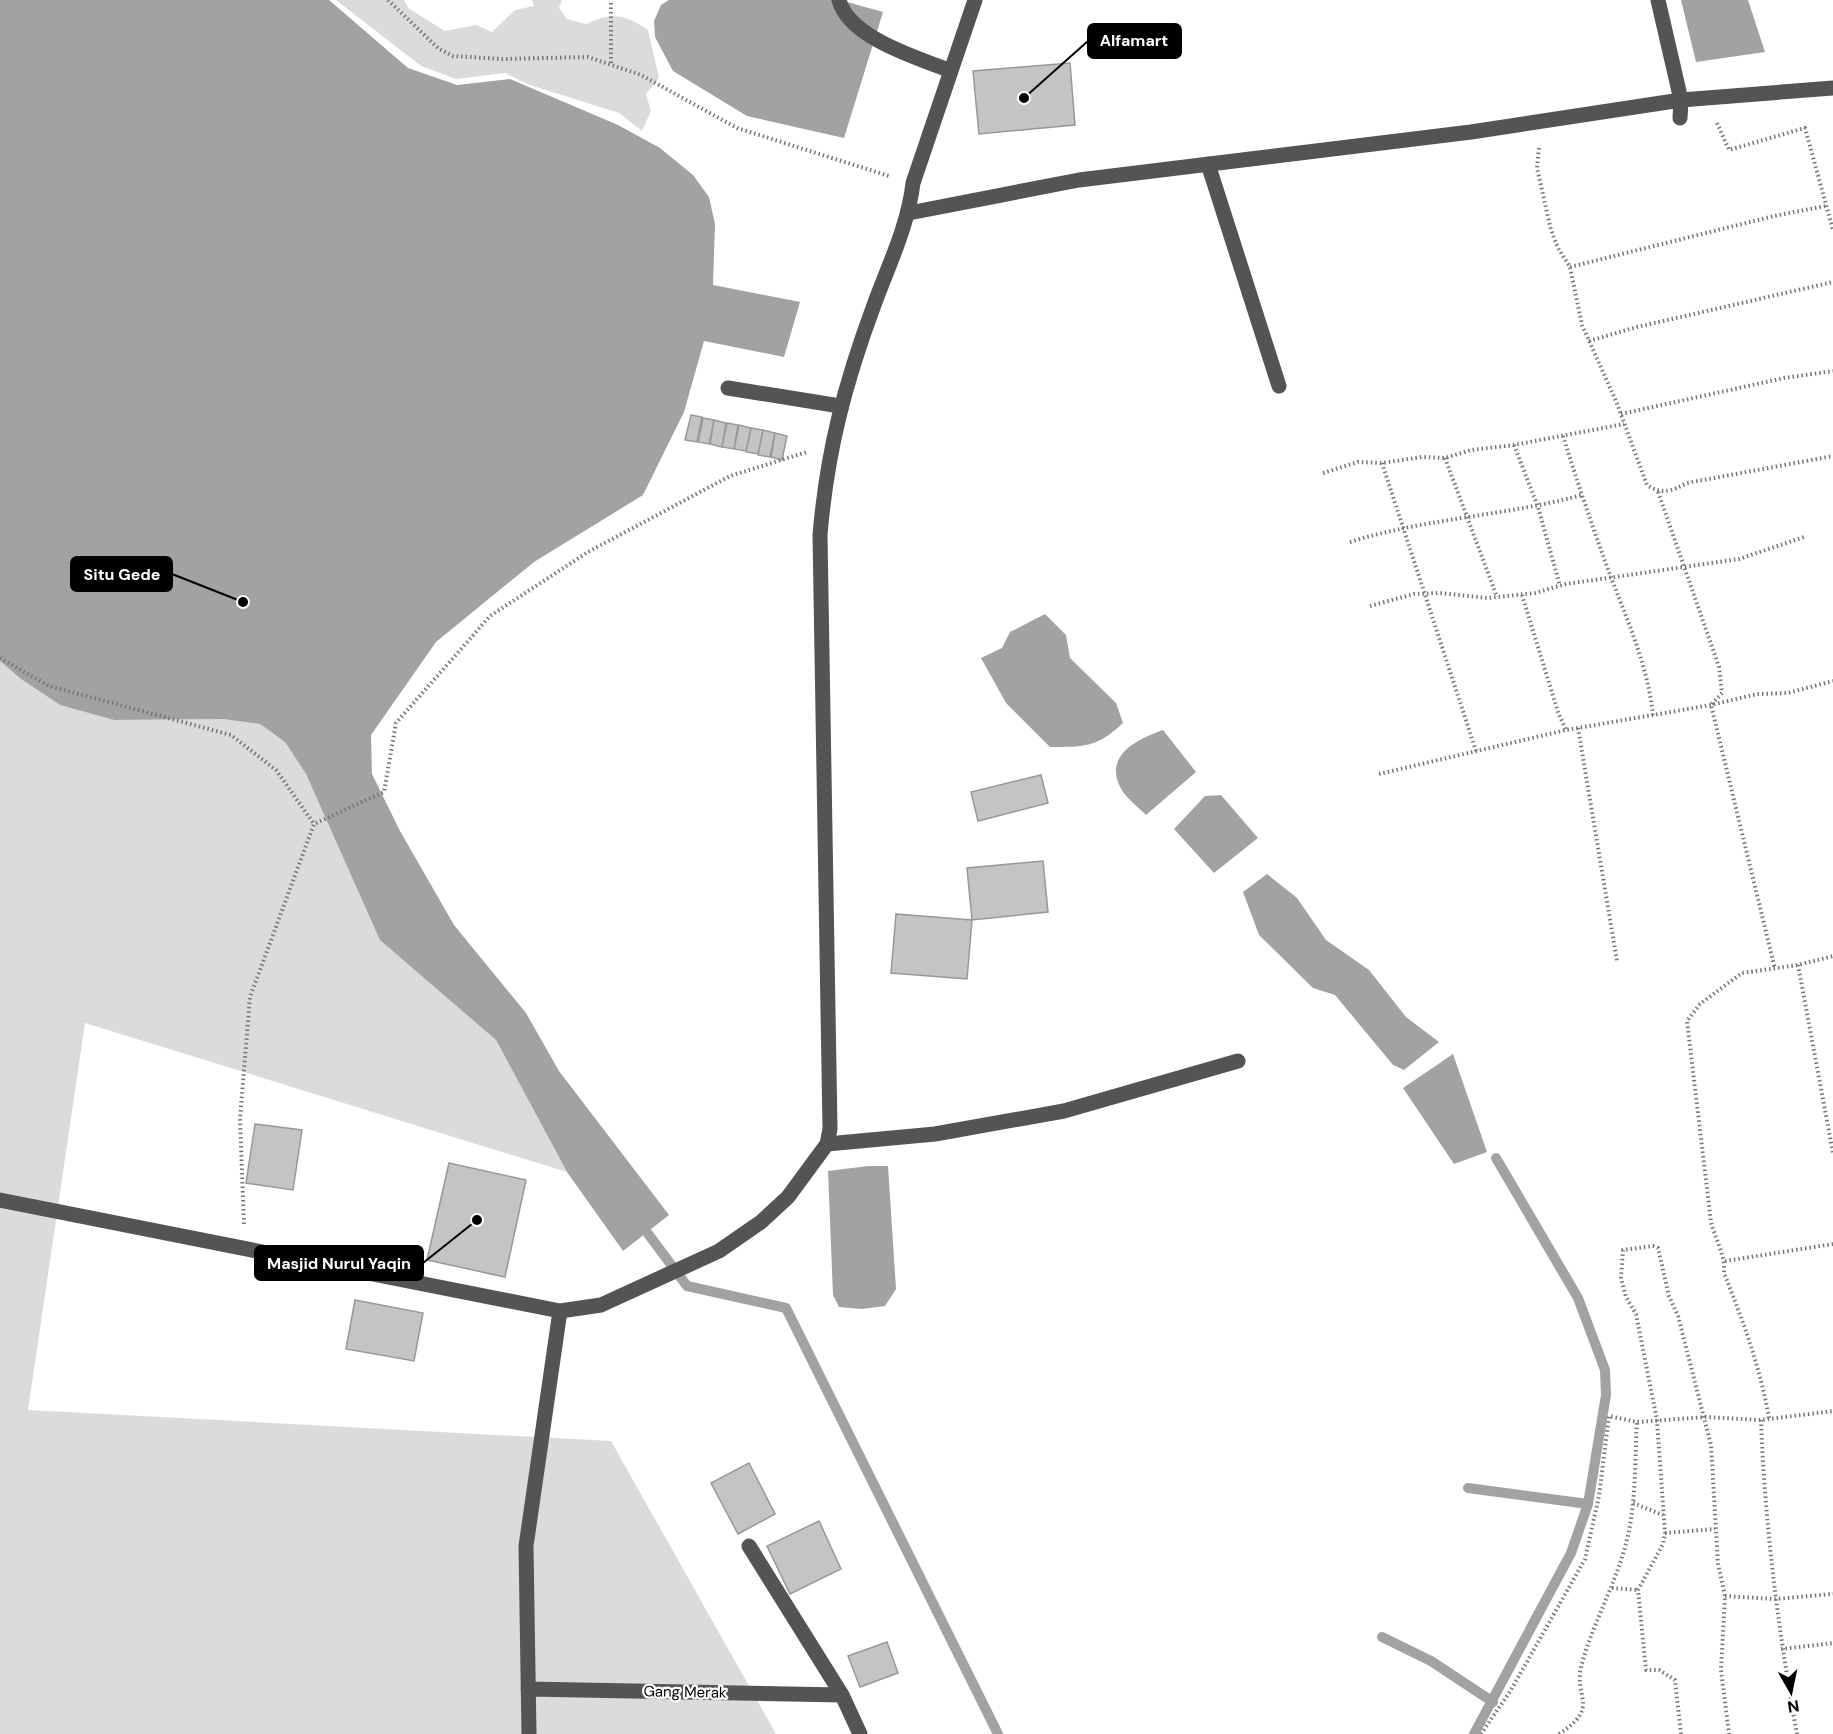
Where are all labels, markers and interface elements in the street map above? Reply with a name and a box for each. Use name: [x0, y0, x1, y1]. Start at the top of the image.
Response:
callout: Alfamart: [1088, 24, 1181, 58]
text: Alfamart: [1100, 30, 1168, 51]
callout: Situ Gede: [71, 557, 172, 591]
text: Situ Gede: [84, 564, 160, 585]
callout: Masjid Nurul Yaqin: [255, 1246, 423, 1280]
text: Masjid Nurul Yaqin: [267, 1253, 411, 1274]
north arrow: [1761, 1662, 1821, 1722]
street label: Gang Merak: [643, 1681, 727, 1703]
text: N: [1786, 1695, 1801, 1718]

